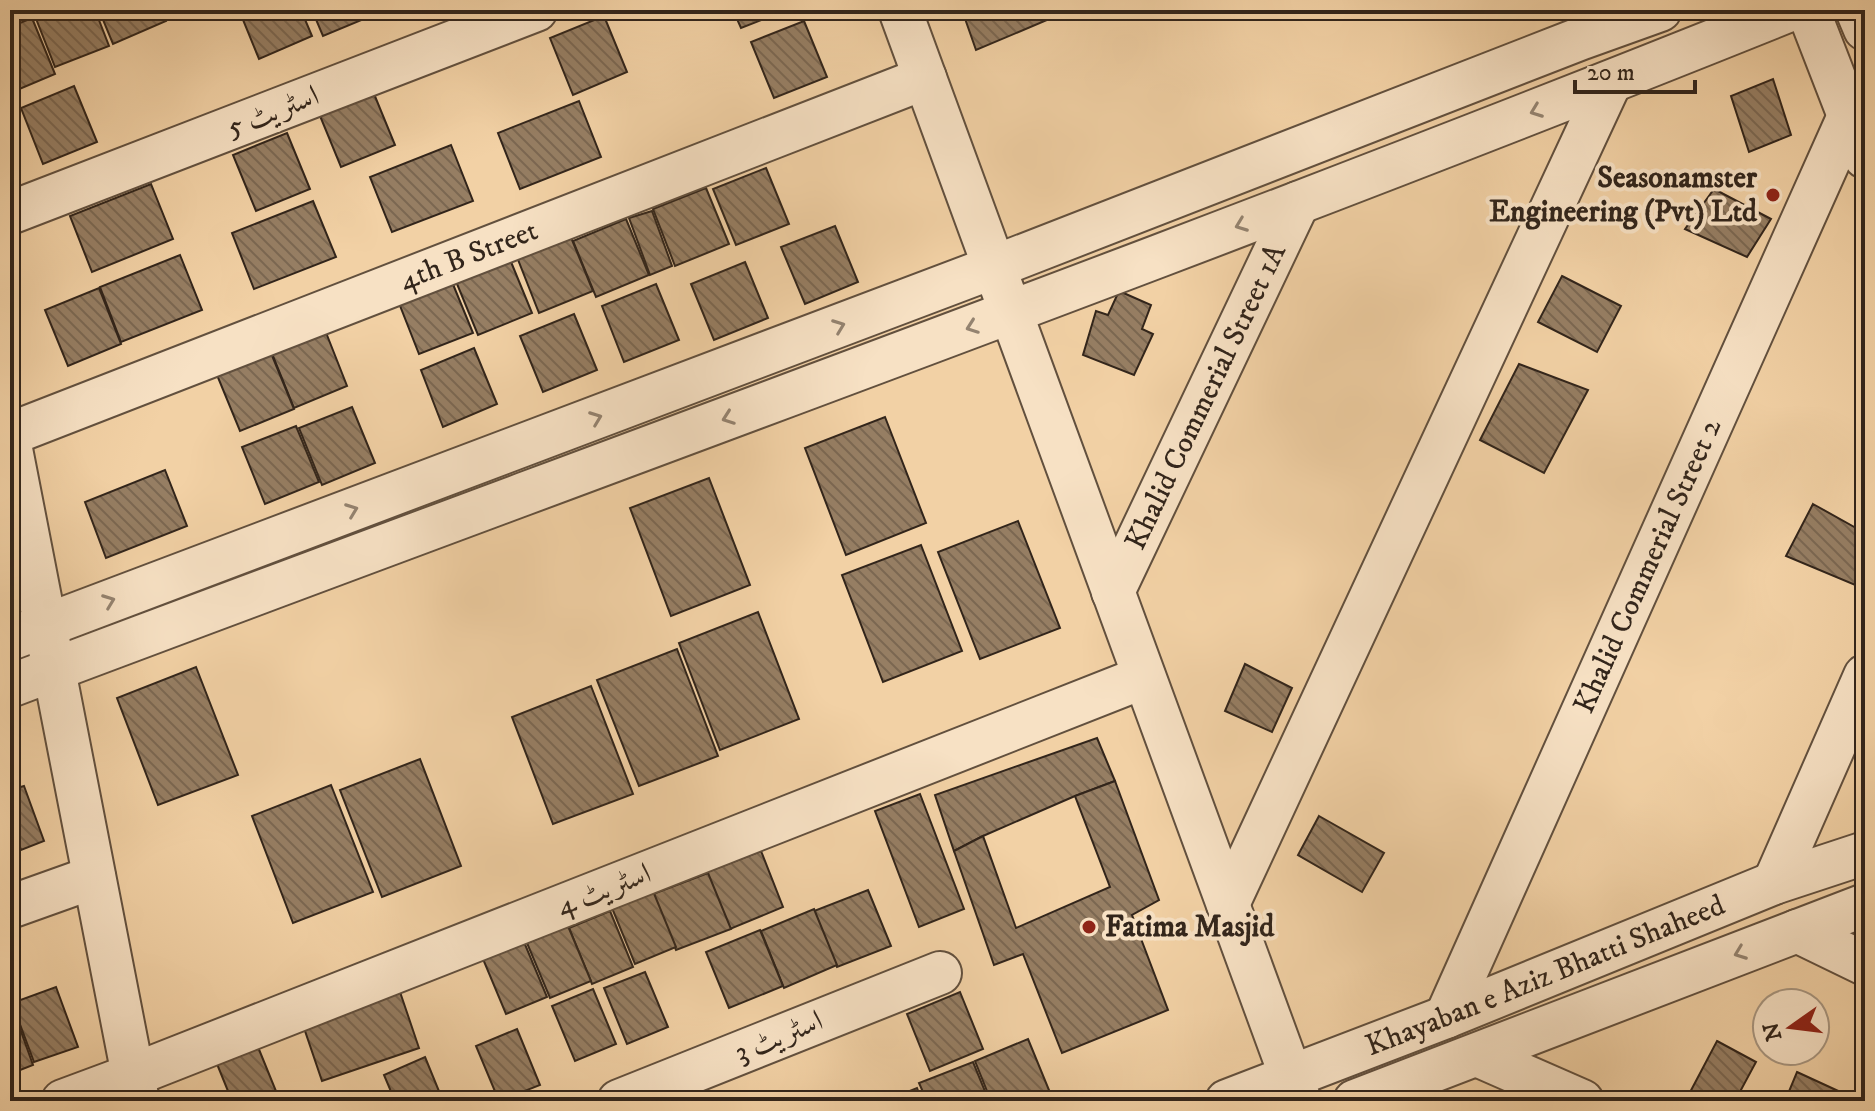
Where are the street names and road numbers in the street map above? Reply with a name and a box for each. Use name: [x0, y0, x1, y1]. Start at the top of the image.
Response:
street label: اسٹریٹ 5: [222, 78, 324, 146]
street label: 4th B Street: [394, 212, 543, 299]
street label: Khalid Commerial Street 1A: [1117, 237, 1295, 556]
street label: Khalid Commerial Street 2: [1566, 413, 1730, 719]
street label: اسٹریٹ 4: [552, 855, 656, 925]
street label: Khayaban e Aziz Bhatti Shaheed: [1360, 887, 1730, 1065]
street label: اسٹریٹ 3: [729, 1003, 829, 1071]

